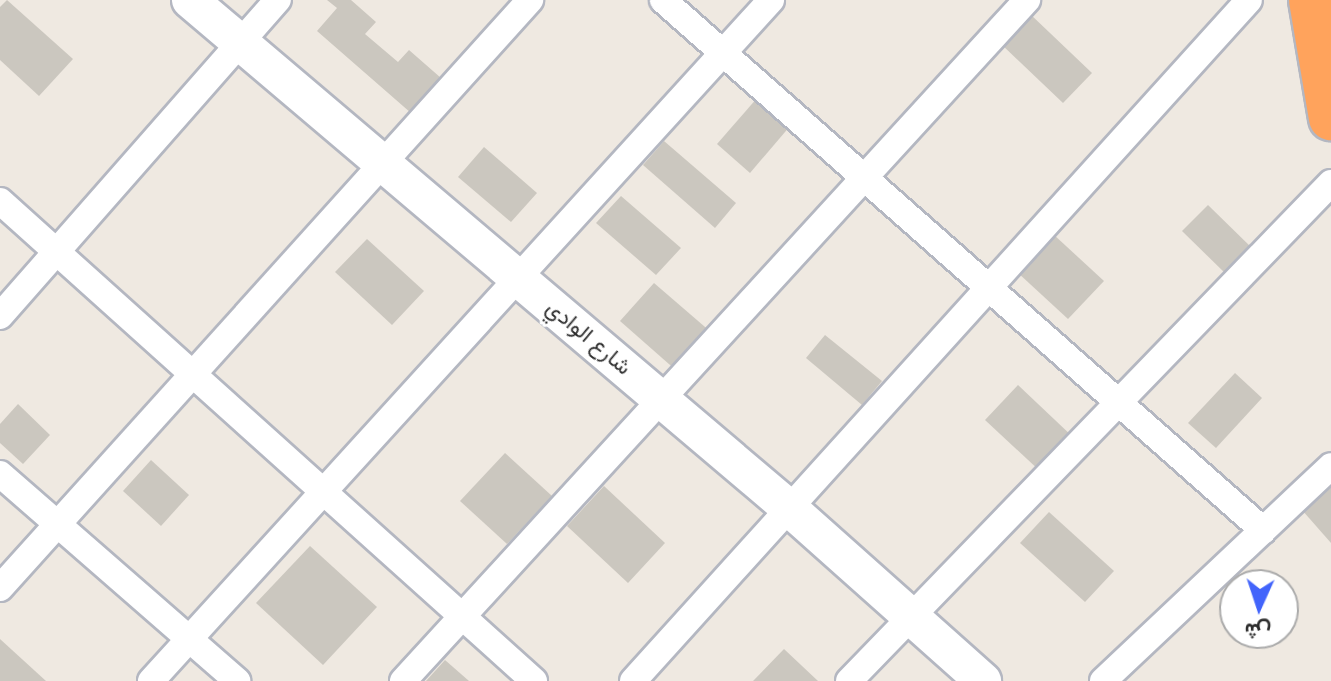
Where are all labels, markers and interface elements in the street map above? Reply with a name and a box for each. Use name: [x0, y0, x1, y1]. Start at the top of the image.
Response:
street label: شارع الوادي: [541, 294, 637, 380]
north arrow: [1219, 569, 1299, 649]
text: ش: [1244, 618, 1272, 645]

